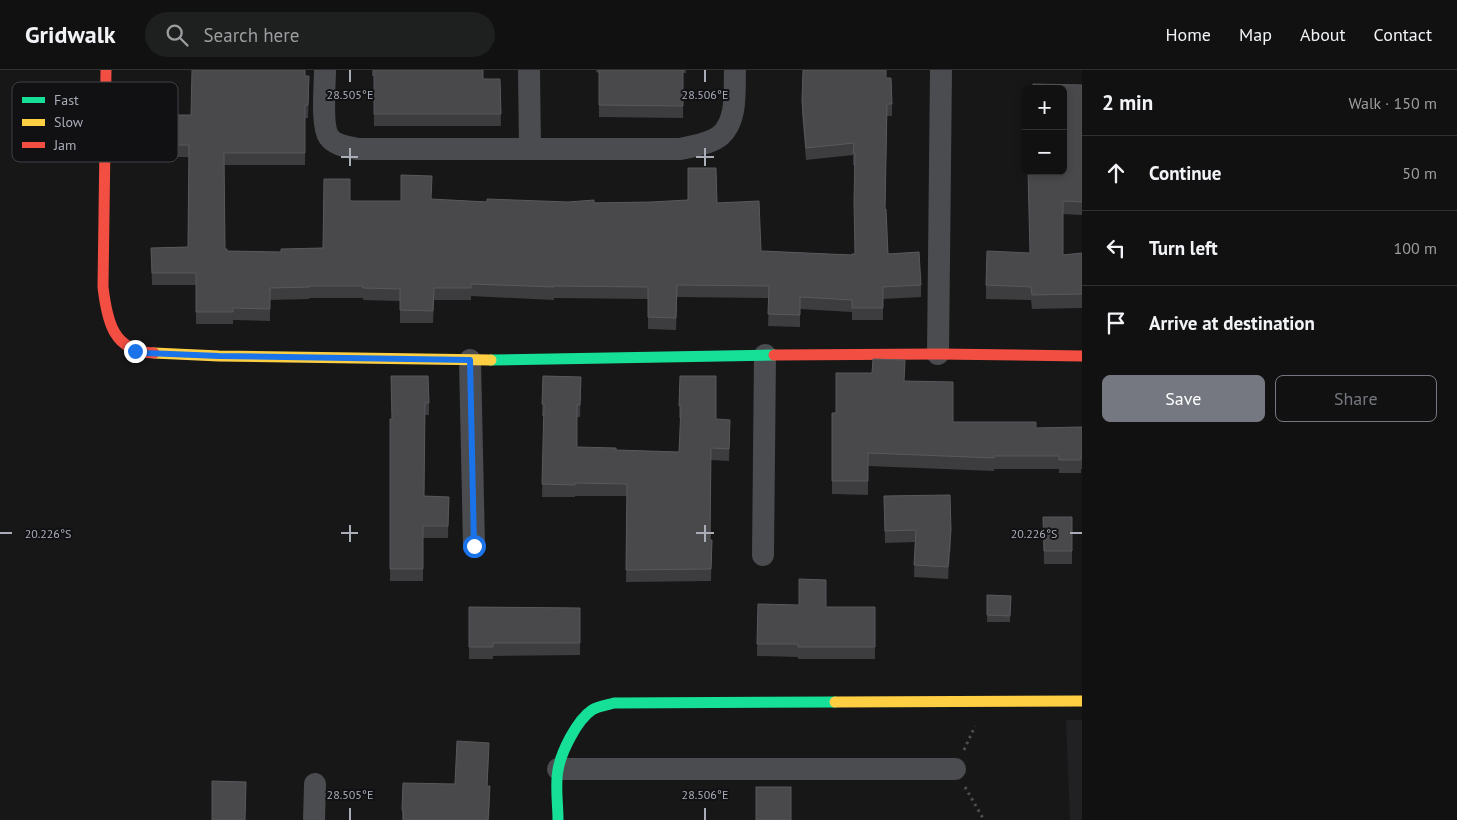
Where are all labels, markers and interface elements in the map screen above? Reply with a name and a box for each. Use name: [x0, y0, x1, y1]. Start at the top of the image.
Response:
search box: [145, 12, 495, 57]
text: Gridwalk: [25, 19, 115, 50]
icon: search: [163, 21, 191, 49]
text: Search here: [203, 23, 299, 47]
text: Home: [1165, 23, 1211, 46]
text: Map: [1239, 23, 1272, 46]
text: About: [1300, 23, 1346, 46]
text: Contact: [1374, 23, 1432, 46]
legend: [12, 82, 178, 162]
map controls: [1022, 85, 1067, 175]
button: +: [1022, 85, 1067, 130]
text: 28.505°E: [327, 87, 373, 102]
text: 28.506°E: [682, 87, 728, 102]
text: 2 min: [1102, 89, 1153, 116]
text: Fast: [54, 91, 79, 109]
text: Walk · 150 m: [1348, 93, 1437, 113]
text: Slow: [54, 113, 84, 131]
button: −: [1022, 130, 1067, 175]
text: Jam: [53, 136, 76, 154]
icon: ahead: [1102, 159, 1130, 187]
text: Continue: [1149, 161, 1221, 185]
text: 50 m: [1402, 163, 1437, 183]
icon: left: [1102, 234, 1130, 262]
text: Turn left: [1149, 236, 1218, 260]
text: 100 m: [1394, 238, 1437, 258]
icon: arrive: [1102, 309, 1130, 337]
text: Arrive at destination: [1149, 311, 1315, 335]
route end: [124, 340, 147, 363]
button: Save: [1102, 375, 1265, 422]
button: Share: [1275, 375, 1437, 422]
text: 20.226°S: [25, 526, 71, 541]
text: 20.226°S: [1011, 526, 1057, 541]
route start: [463, 535, 486, 558]
text: 28.505°E: [327, 787, 373, 802]
text: 28.506°E: [682, 787, 728, 802]

